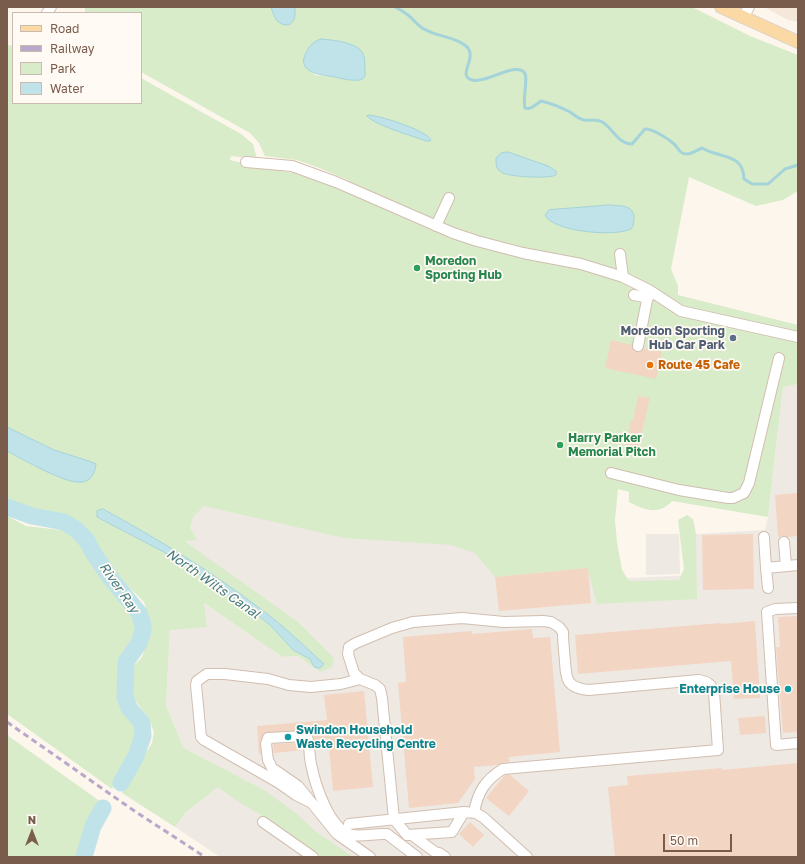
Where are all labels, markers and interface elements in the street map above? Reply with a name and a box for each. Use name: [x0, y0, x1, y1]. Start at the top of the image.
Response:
legend: [12, 12, 142, 104]
text: Road: [50, 21, 79, 36]
text: Railway: [50, 41, 95, 56]
text: Park: [50, 61, 76, 76]
text: Water: [50, 81, 84, 96]
place label: Moredon Sporting Hub: [425, 254, 502, 282]
marker: Moredon Sporting Hub: [412, 263, 422, 273]
place label: Moredon Sporting Hub Car Park: [620, 324, 725, 352]
marker: Moredon Sporting Hub Car Park: [728, 333, 738, 343]
place label: Route 45 Cafe: [658, 358, 740, 372]
marker: Route 45 Cafe: [645, 360, 655, 370]
place label: Harry Parker Memorial Pitch: [568, 431, 656, 459]
marker: Harry Parker Memorial Pitch: [555, 440, 565, 450]
water label: North Wilts Canal: [163, 546, 263, 622]
water label: River Ray: [96, 560, 142, 616]
place label: Enterprise House: [679, 682, 780, 696]
marker: Enterprise House: [783, 684, 793, 694]
place label: Swindon Household Waste Recycling Centre: [296, 723, 436, 751]
marker: Swindon Household Waste Recycling Centre: [283, 732, 293, 742]
north arrow: [12, 812, 52, 852]
text: N: [28, 813, 36, 826]
scale bar: [665, 826, 734, 852]
text: 50 m: [670, 833, 698, 848]

